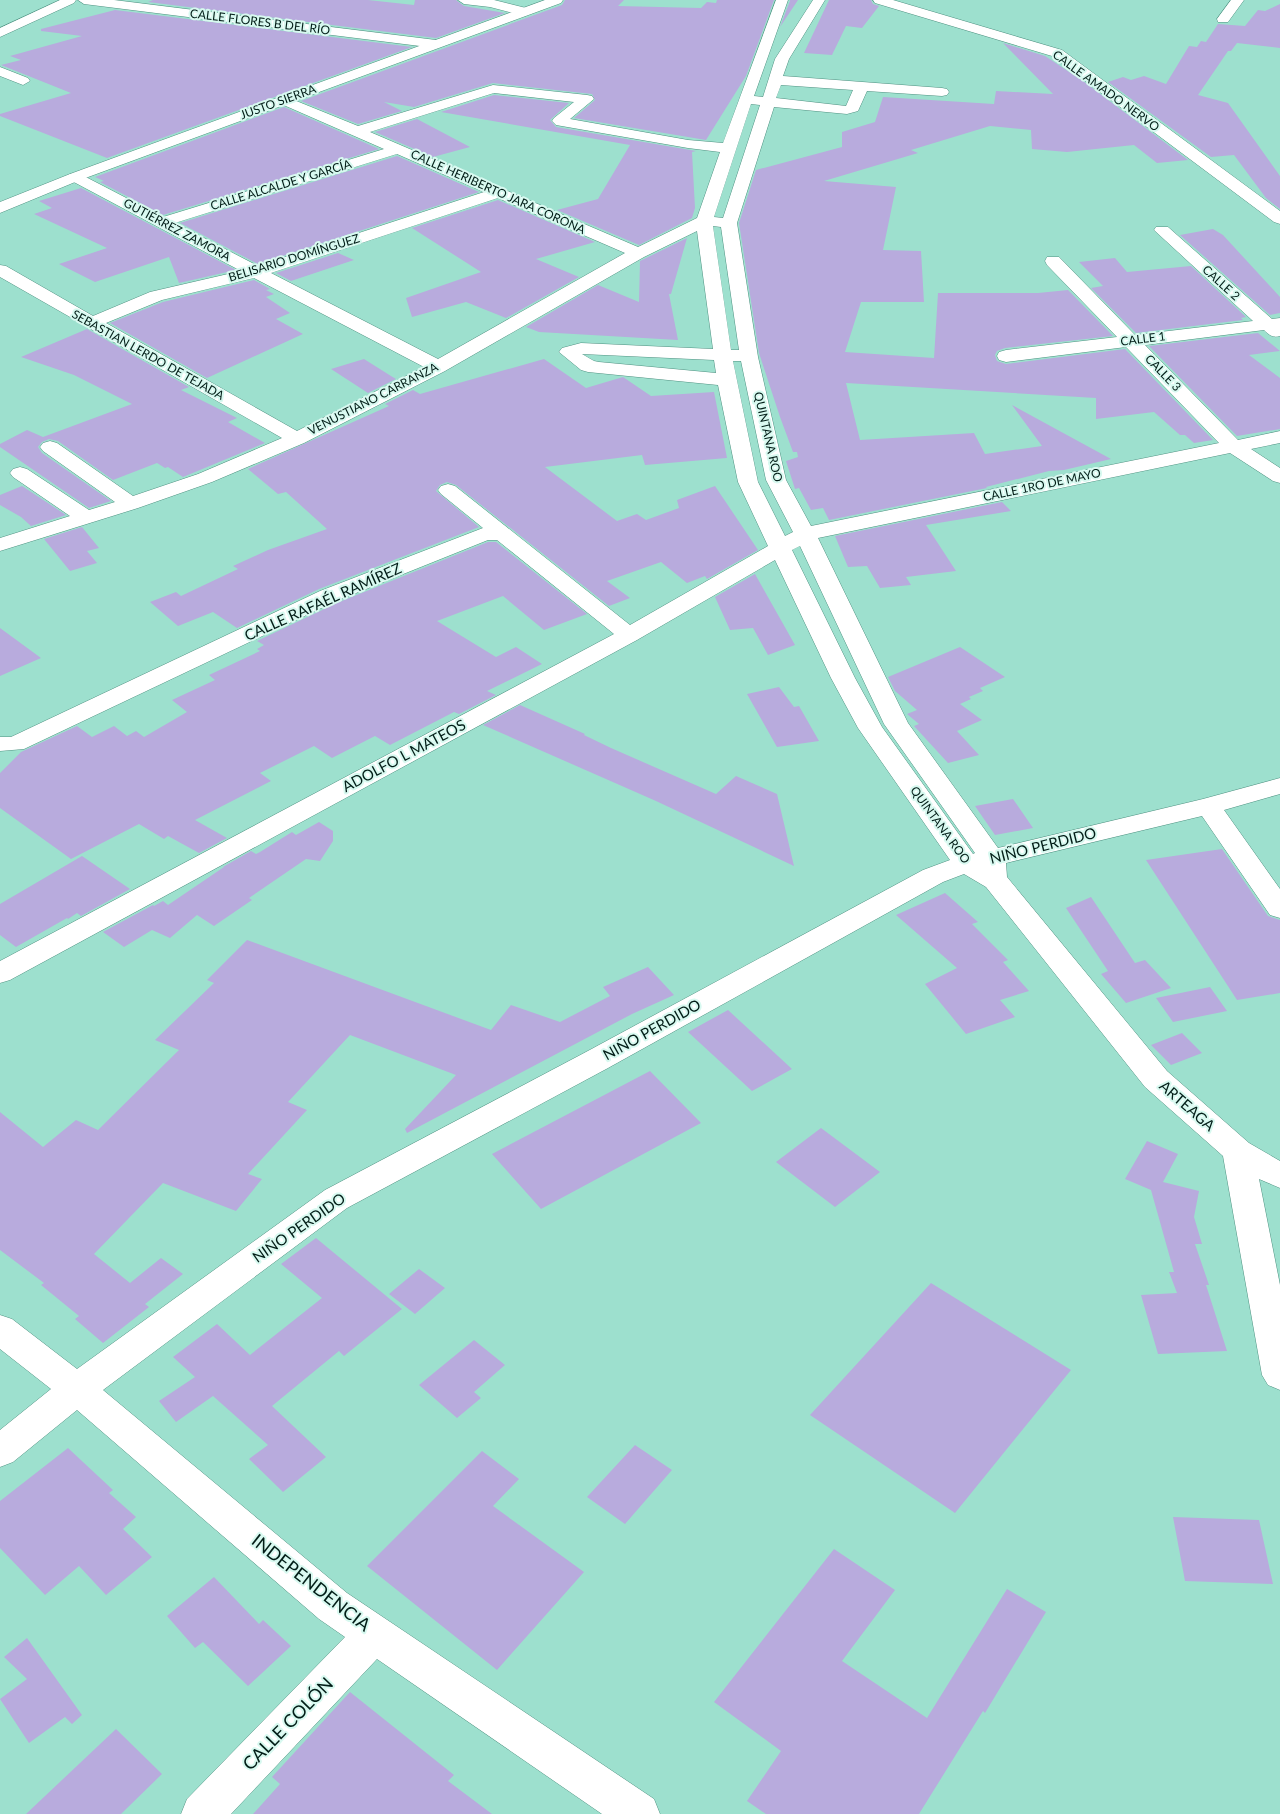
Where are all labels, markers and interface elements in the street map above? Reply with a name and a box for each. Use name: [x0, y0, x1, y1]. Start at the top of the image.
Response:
street label: CALLE FLORES B DEL RÍO: [189, 5, 331, 38]
street label: CALLE AMADO NERVO: [1050, 47, 1163, 135]
street label: JUSTO SIERRA: [238, 81, 319, 122]
street label: CALLE HERIBERTO JARA CORONA: [409, 146, 589, 237]
street label: CALLE ALCALDE Y GARCÍA: [208, 156, 354, 213]
street label: GUTIÉRREZ ZAMORA: [121, 195, 234, 265]
street label: BELISARIO DOMÍNGUEZ: [226, 230, 361, 285]
street label: CALLE 2: [1199, 262, 1243, 303]
street label: SEBASTIAN LERDO DE TEJADA: [69, 306, 228, 403]
street label: CALLE 1: [1119, 328, 1166, 349]
street label: CALLE 3: [1142, 351, 1185, 394]
street label: VENUSTIANO CARRANZA: [305, 359, 441, 438]
street label: QUINTANA ROO: [751, 390, 786, 484]
street label: CALLE 1RO DE MAYO: [982, 465, 1102, 504]
street label: CALLE RAFAÉL RAMÍREZ: [241, 558, 404, 644]
street label: ADOLFO L MATEOS: [339, 715, 468, 795]
street label: QUINTANA ROO: [907, 783, 974, 867]
street label: NIÑO PERDIDO: [988, 823, 1098, 867]
street label: NIÑO PERDIDO: [599, 995, 704, 1063]
street label: ARTEAGA: [1156, 1076, 1220, 1135]
street label: NIÑO PERDIDO: [249, 1189, 348, 1266]
street label: INDEPENDENCIA: [248, 1529, 376, 1636]
street label: CALLE COLÓN: [237, 1672, 337, 1774]

